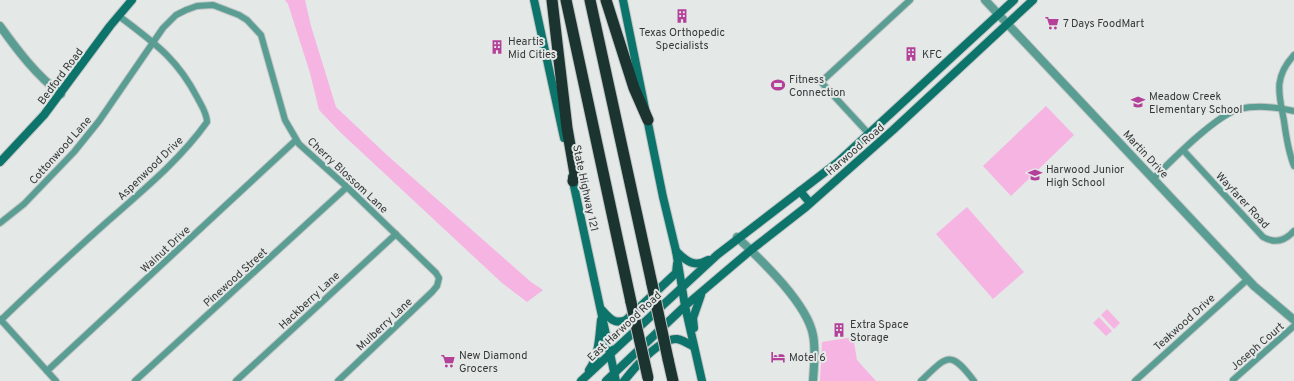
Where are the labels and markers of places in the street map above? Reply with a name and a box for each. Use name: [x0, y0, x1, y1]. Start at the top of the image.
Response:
building icon: Texas Orthopedic Specialists: [674, 8, 690, 24]
supermarket icon: 7 Days FoodMart: [1044, 15, 1060, 31]
place label: 7 Days FoodMart: [1063, 17, 1144, 31]
place label: Texas Orthopedic Specialists: [639, 26, 725, 53]
place label: Heartis Mid Cities: [508, 35, 556, 62]
building icon: Heartis Mid Cities: [489, 39, 505, 55]
building icon: KFC: [903, 46, 919, 62]
place label: KFC: [922, 48, 942, 62]
place label: Fitness Connection: [789, 73, 845, 100]
sports icon: Fitness Connection: [770, 77, 786, 93]
place label: Meadow Creek Elementary School: [1149, 90, 1242, 117]
school or university icon: Meadow Creek Elementary School: [1130, 94, 1146, 110]
place label: Harwood Junior High School: [1046, 163, 1125, 190]
school or university icon: Harwood Junior High School: [1027, 167, 1043, 183]
place label: Extra Space Storage: [850, 318, 909, 345]
building icon: Extra Space Storage: [831, 322, 847, 338]
place label: New Diamond Grocers: [459, 349, 527, 376]
hotel icon: Motel 6: [770, 349, 786, 365]
place label: Motel 6: [789, 351, 826, 365]
supermarket icon: New Diamond Grocers: [440, 353, 456, 369]

